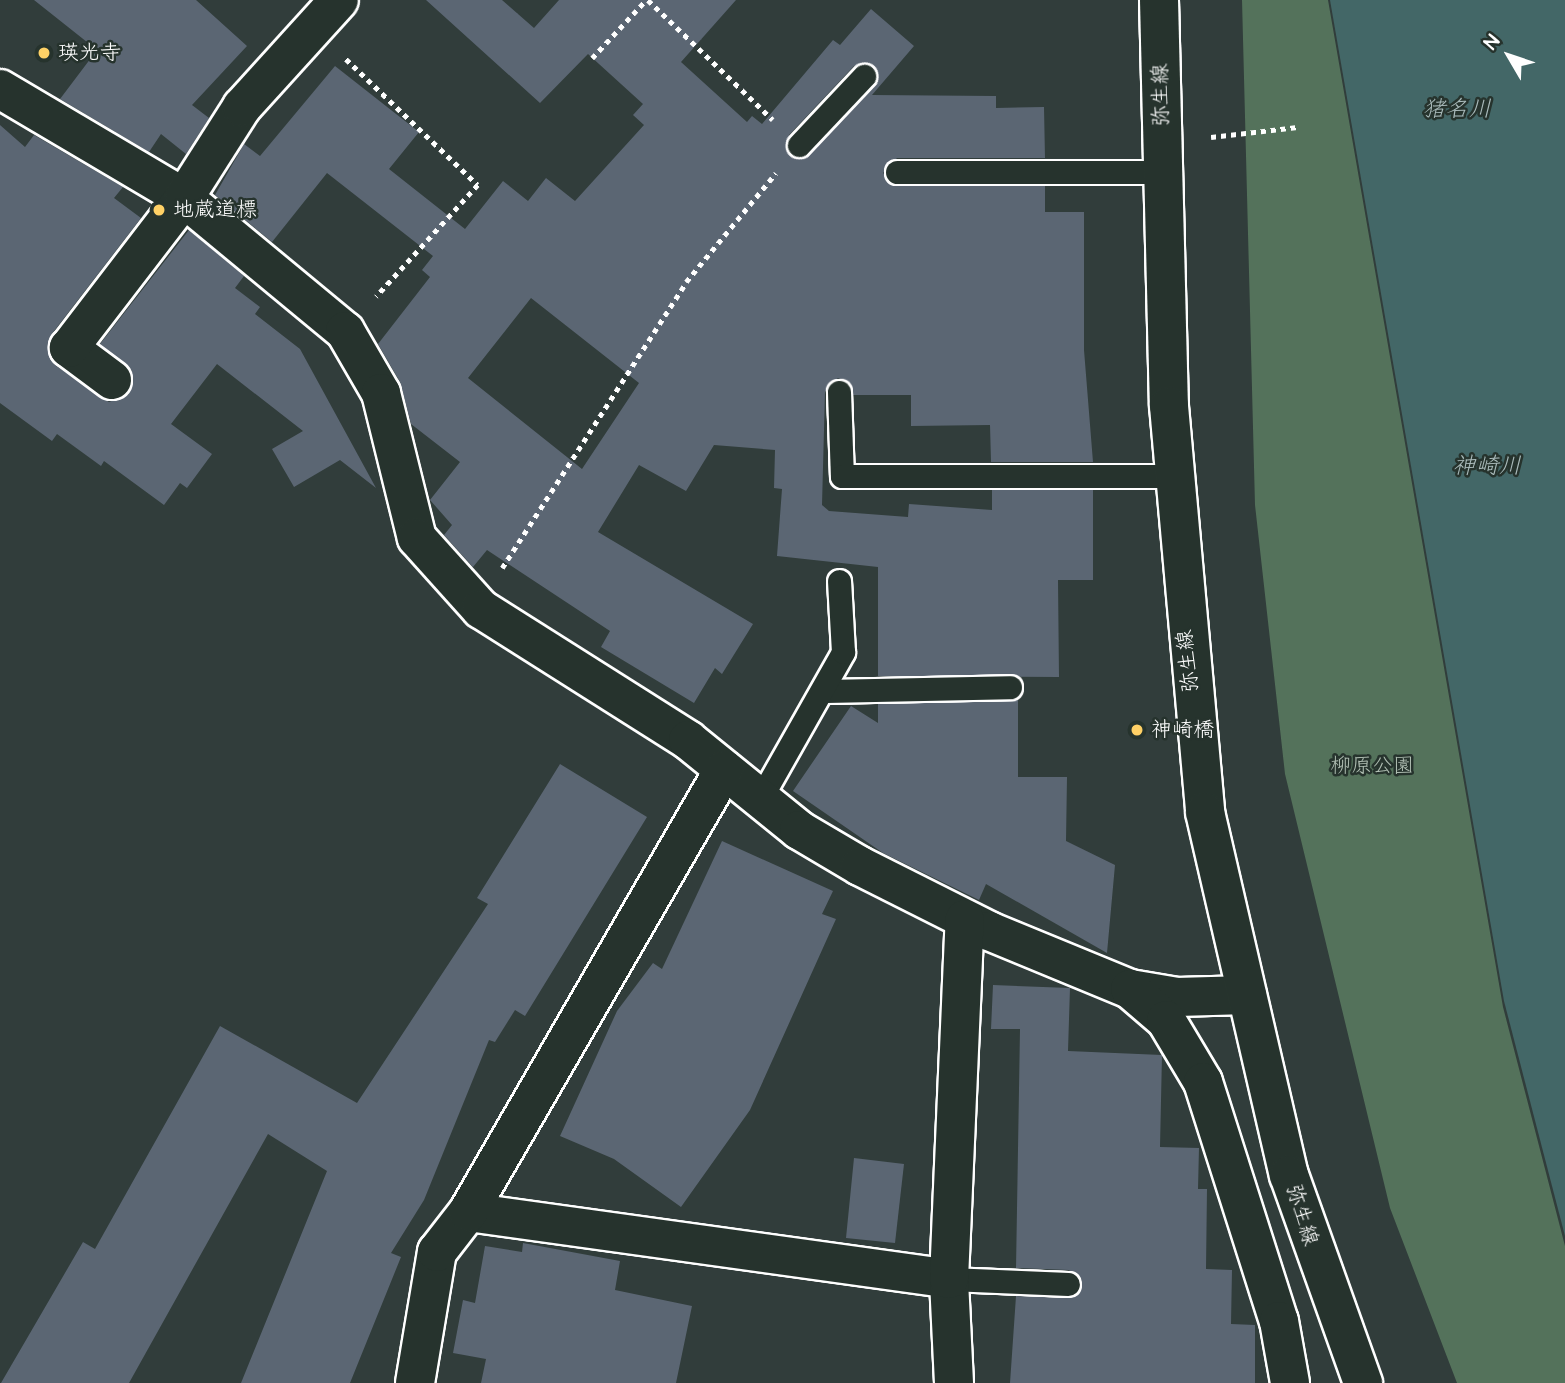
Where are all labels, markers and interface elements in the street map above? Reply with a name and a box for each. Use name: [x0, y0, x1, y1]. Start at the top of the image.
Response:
north arrow: [1474, 21, 1544, 91]
text: N: [1478, 29, 1507, 56]
place label: 瑛光寺: [58, 40, 121, 66]
marker: 瑛光寺: [36, 45, 52, 61]
street label: 弥生線: [1148, 63, 1174, 127]
water label: 猪名川: [1423, 95, 1491, 123]
place label: 地蔵道標: [173, 197, 257, 223]
marker: 地蔵道標: [151, 202, 167, 218]
water label: 神崎川: [1453, 452, 1521, 480]
street label: 弥生線: [1172, 628, 1204, 694]
place label: 神崎橋: [1151, 717, 1214, 743]
marker: 神崎橋: [1129, 722, 1145, 738]
park label: 柳原公園: [1330, 753, 1414, 779]
street label: 弥生線: [1281, 1181, 1323, 1249]

